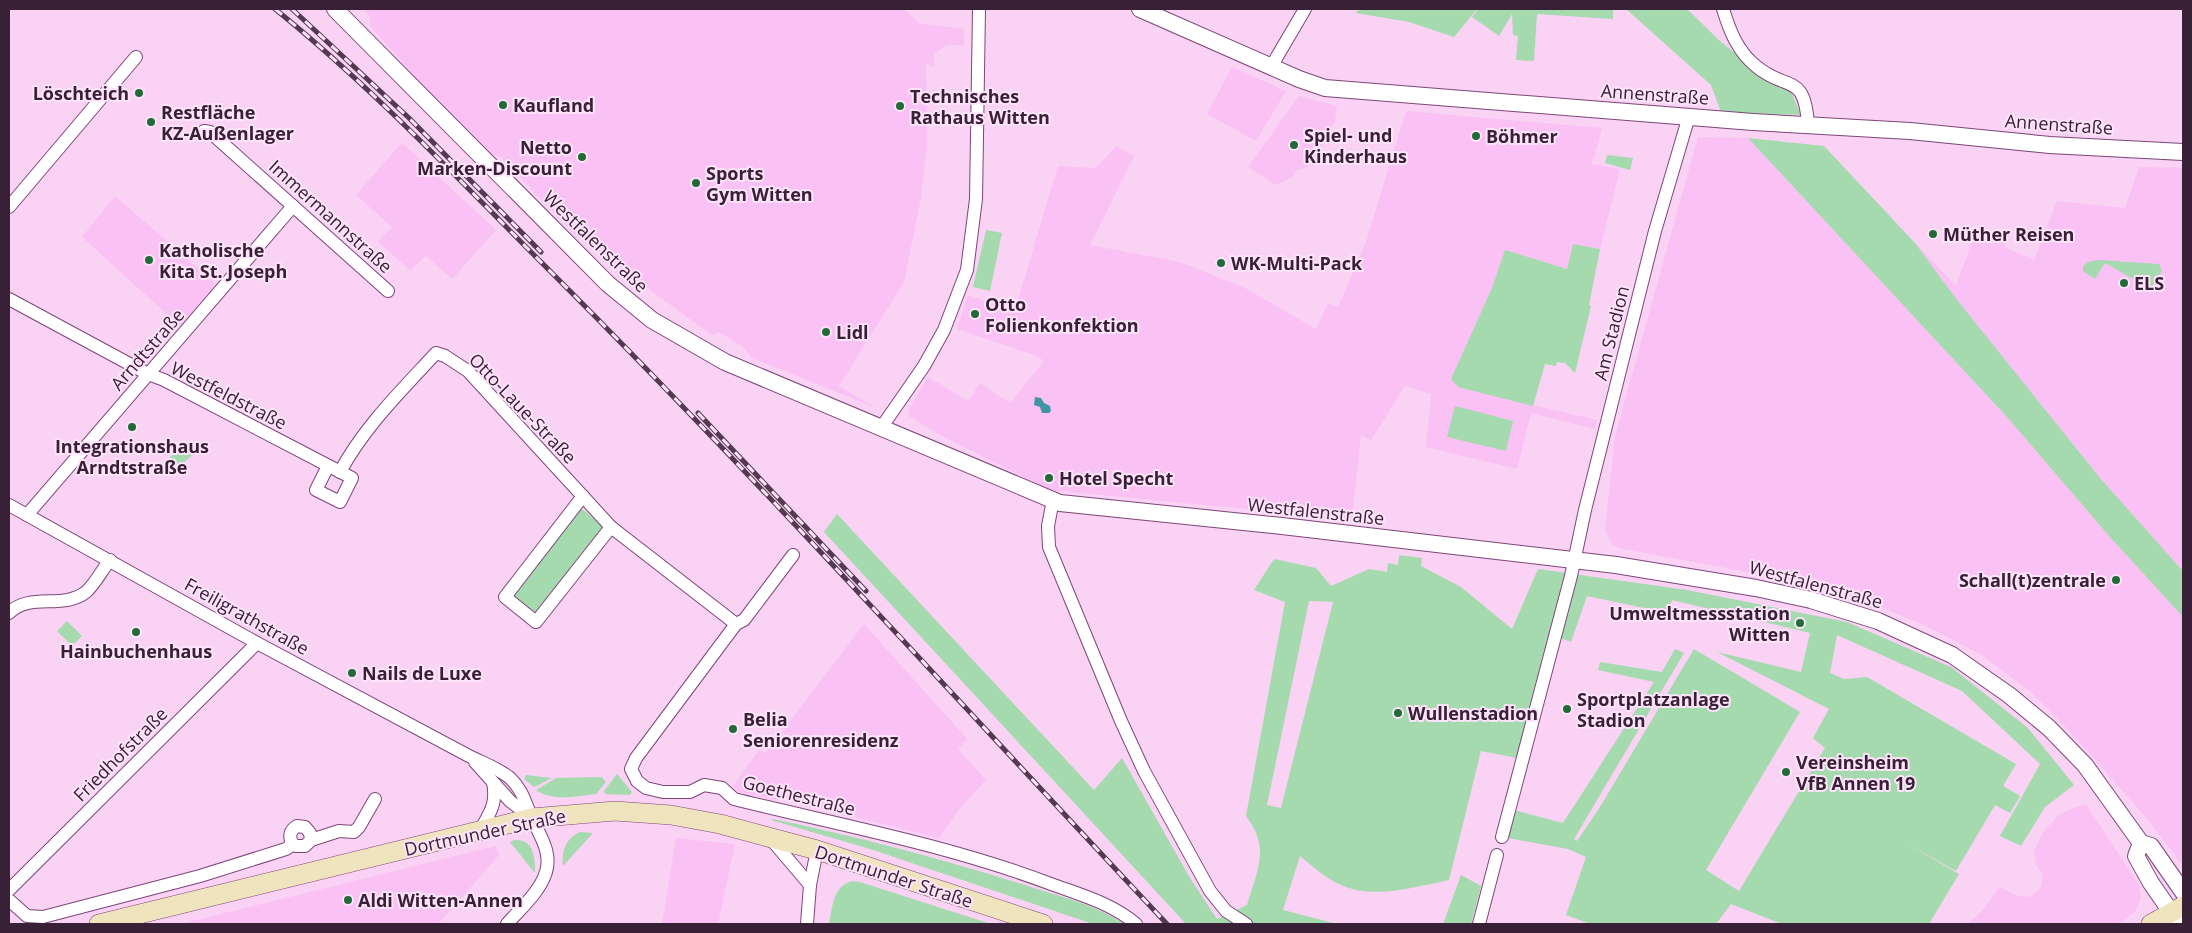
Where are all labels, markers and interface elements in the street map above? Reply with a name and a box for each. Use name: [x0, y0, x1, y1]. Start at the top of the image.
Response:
street label: Annenstraße: [1600, 78, 1710, 110]
place label: Löschteich: [33, 81, 129, 105]
place label: Technisches Rathaus Witten: [910, 84, 1050, 129]
marker: Löschteich: [133, 87, 145, 99]
place label: Kaufland: [513, 93, 594, 117]
marker: Kaufland: [497, 99, 509, 111]
place label: Restfläche KZ-Außenlager: [161, 100, 294, 145]
marker: Technisches Rathaus Witten: [894, 100, 906, 112]
street label: Annenstraße: [2004, 108, 2114, 140]
marker: Restfläche KZ-Außenlager: [145, 116, 157, 128]
place label: Spiel- und Kinderhaus: [1304, 123, 1407, 168]
place label: Böhmer: [1486, 124, 1558, 148]
marker: Böhmer: [1470, 130, 1482, 142]
place label: Netto Marken-Discount: [417, 135, 572, 180]
marker: Spiel- und Kinderhaus: [1288, 139, 1300, 151]
marker: Netto Marken-Discount: [576, 151, 588, 163]
street label: Immermannstraße: [264, 154, 398, 278]
place label: Sports Gym Witten: [706, 161, 813, 206]
marker: Sports Gym Witten: [690, 177, 702, 189]
street label: Westfalenstraße: [538, 185, 654, 297]
place label: Müther Reisen: [1943, 222, 2074, 246]
marker: Müther Reisen: [1927, 228, 1939, 240]
place label: Katholische Kita St. Joseph: [159, 238, 287, 283]
place label: WK-Multi-Pack: [1231, 251, 1363, 275]
marker: Katholische Kita St. Joseph: [143, 254, 155, 266]
marker: WK-Multi-Pack: [1215, 257, 1227, 269]
place label: ELS: [2134, 271, 2164, 295]
marker: ELS: [2118, 277, 2130, 289]
street label: Am Stadion: [1588, 283, 1634, 383]
place label: Otto Folienkonfektion: [985, 292, 1139, 337]
street label: Arndtstraße: [105, 303, 189, 395]
marker: Otto Folienkonfektion: [969, 308, 981, 320]
place label: Lidl: [836, 320, 869, 344]
marker: Lidl: [820, 326, 832, 338]
street label: Otto-Laue-Straße: [464, 348, 582, 468]
street label: Westfeldstraße: [167, 355, 291, 435]
marker: Integrationshaus Arndtstraße: [126, 421, 138, 433]
place label: Integrationshaus Arndtstraße: [55, 434, 209, 479]
place label: Hotel Specht: [1059, 466, 1174, 490]
marker: Hotel Specht: [1043, 472, 1055, 484]
street label: Westfalenstraße: [1247, 492, 1385, 530]
street label: Westfalenstraße: [1747, 555, 1885, 613]
place label: Schall(t)zentrale: [1959, 568, 2106, 592]
street label: Freiligrathstraße: [181, 572, 313, 660]
marker: Schall(t)zentrale: [2110, 574, 2122, 586]
place label: Umweltmessstation Witten: [1609, 601, 1790, 646]
marker: Umweltmessstation Witten: [1794, 617, 1806, 629]
marker: Hainbuchenhaus: [130, 626, 142, 638]
place label: Hainbuchenhaus: [60, 639, 212, 663]
place label: Nails de Luxe: [362, 661, 482, 685]
marker: Nails de Luxe: [346, 667, 358, 679]
place label: Sportplatzanlage Stadion: [1577, 687, 1730, 732]
place label: Wullenstadion: [1408, 701, 1538, 725]
street label: Friedhofstraße: [68, 702, 172, 806]
marker: Sportplatzanlage Stadion: [1561, 703, 1573, 715]
place label: Belia Seniorenresidenz: [743, 707, 899, 752]
marker: Wullenstadion: [1392, 707, 1404, 719]
marker: Belia Seniorenresidenz: [727, 723, 739, 735]
place label: Vereinsheim VfB Annen 19: [1796, 750, 1915, 795]
marker: Vereinsheim VfB Annen 19: [1780, 766, 1792, 778]
street label: Goethestraße: [740, 769, 858, 821]
street label: Dortmunder Straße: [402, 803, 568, 861]
street label: Dortmunder Straße: [812, 839, 976, 913]
place label: Aldi Witten-Annen: [358, 888, 523, 912]
marker: Aldi Witten-Annen: [342, 894, 354, 906]

